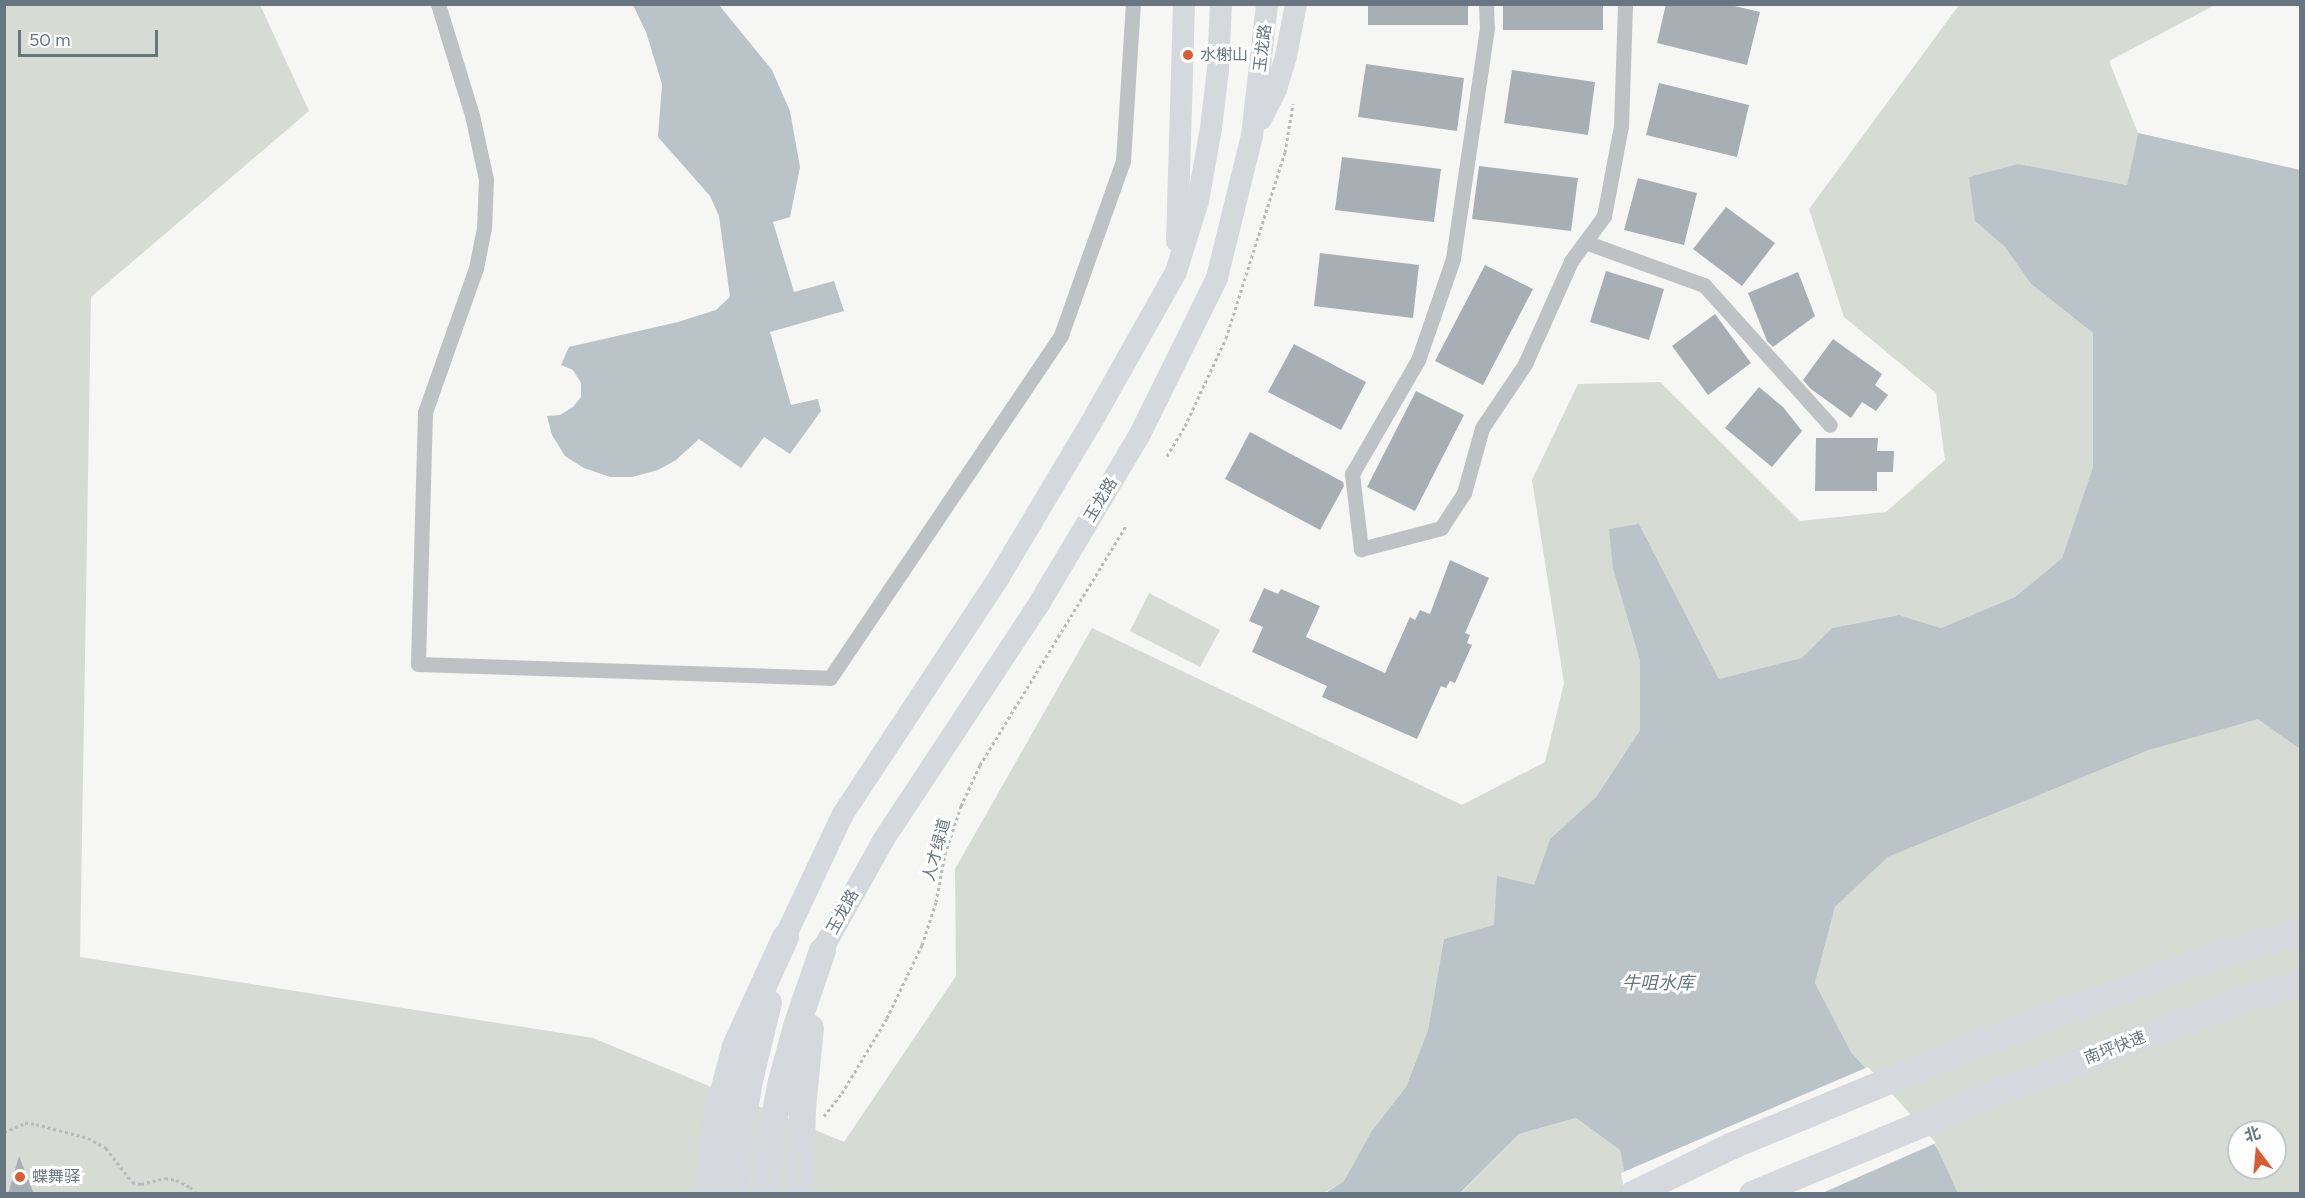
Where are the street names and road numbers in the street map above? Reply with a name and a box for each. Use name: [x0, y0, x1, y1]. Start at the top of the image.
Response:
street label: 玉龙路: [1251, 23, 1275, 73]
street label: 玉龙路: [1080, 474, 1122, 526]
street label: 人才绿道: [919, 817, 955, 883]
street label: 玉龙路: [823, 886, 863, 938]
street label: 南坪快速: [2082, 1028, 2148, 1068]

